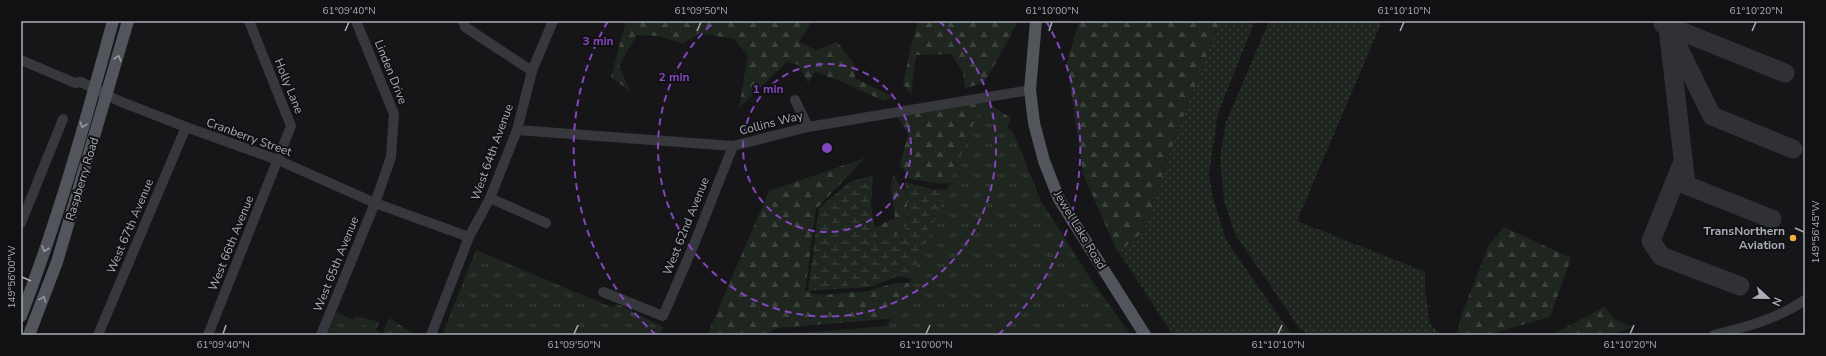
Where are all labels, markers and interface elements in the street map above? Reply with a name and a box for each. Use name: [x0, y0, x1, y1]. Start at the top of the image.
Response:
text: 61°09'40"N: [322, 4, 376, 18]
text: 61°09'50"N: [674, 4, 728, 18]
text: 61°10'00"N: [1025, 4, 1079, 18]
text: 61°10'10"N: [1377, 4, 1431, 18]
text: 61°10'20"N: [1729, 4, 1783, 18]
text: 3 min: [582, 33, 614, 49]
street label: Linden Drive: [371, 38, 411, 106]
one-way arrow: [113, 55, 122, 62]
street label: Holly Lane: [271, 56, 307, 116]
text: 2 min: [658, 69, 690, 85]
text: 1 min: [752, 81, 784, 97]
street label: West 64th Avenue: [467, 102, 517, 202]
street label: Collins Way: [738, 107, 805, 139]
street label: Cranberry Street: [204, 114, 295, 160]
one-way arrow: [79, 121, 88, 128]
street label: Raspberry Road: [62, 135, 102, 223]
centre of rings: [820, 141, 834, 155]
street label: West 62nd Avenue: [659, 175, 713, 277]
street label: West 67th Avenue: [103, 176, 157, 276]
street label: Jewel Lake Road: [1050, 187, 1110, 272]
street label: West 66th Avenue: [205, 193, 257, 293]
text: 149°56'45"W: [1809, 201, 1823, 263]
street label: West 65th Avenue: [310, 214, 362, 314]
place label: TransNorthern Aviation: [1704, 223, 1785, 253]
marker: TransNorthern Aviation: [1788, 233, 1798, 243]
text: 149°56'00"W: [5, 246, 19, 308]
one-way arrow: [42, 246, 50, 253]
north arrow: [1748, 278, 1788, 318]
one-way arrow: [39, 295, 47, 302]
text: N: [1768, 295, 1785, 308]
text: 61°09'40"N: [196, 338, 250, 352]
text: 61°09'50"N: [547, 338, 601, 352]
text: 61°10'00"N: [899, 338, 953, 352]
text: 61°10'10"N: [1251, 338, 1305, 352]
text: 61°10'20"N: [1603, 338, 1657, 352]

